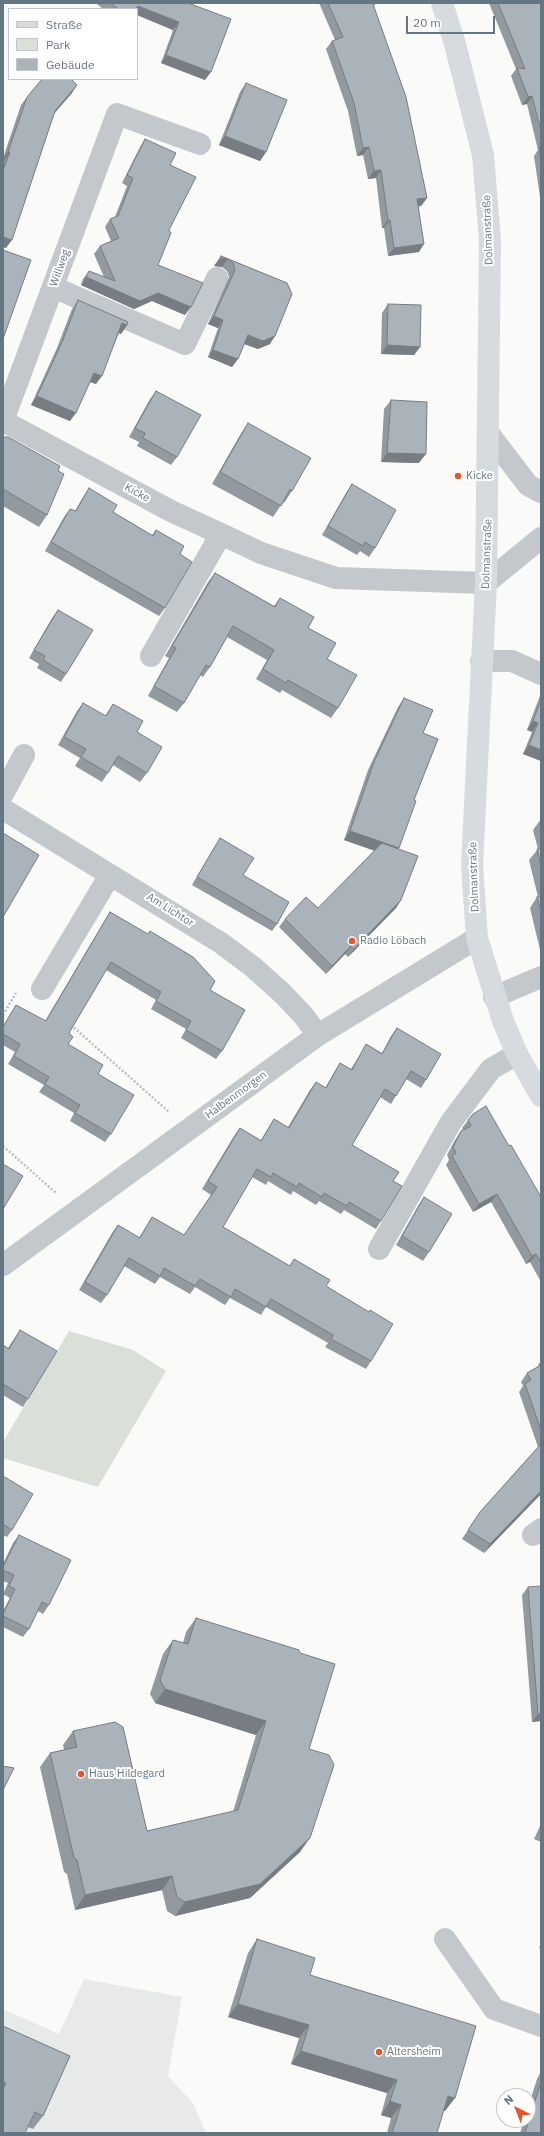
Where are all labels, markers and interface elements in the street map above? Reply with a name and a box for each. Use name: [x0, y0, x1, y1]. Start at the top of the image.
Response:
legend: [8, 8, 138, 80]
scale bar: [408, 8, 497, 34]
text: 20 m: [413, 15, 441, 30]
text: Straße: [46, 17, 82, 32]
text: Park: [46, 37, 70, 52]
text: Gebäude: [46, 57, 95, 72]
street label: Dolmanstraße: [480, 195, 496, 265]
street label: Willweg: [47, 248, 73, 288]
place label: Kicke: [466, 469, 493, 483]
marker: Kicke: [453, 471, 463, 481]
street label: Kicke: [122, 481, 152, 505]
street label: Dolmanstraße: [479, 519, 495, 589]
street label: Dolmanstraße: [466, 842, 482, 912]
street label: Am Lichtor: [144, 890, 196, 930]
place label: Radio Löbach: [360, 934, 426, 948]
marker: Radio Löbach: [347, 936, 357, 946]
street label: Halbenmorgen: [203, 1068, 269, 1122]
place label: Haus Hildegard: [89, 1767, 165, 1781]
marker: Haus Hildegard: [76, 1769, 86, 1779]
place label: Altersheim: [387, 2045, 441, 2059]
marker: Altersheim: [374, 2047, 384, 2057]
north arrow: [496, 2088, 536, 2128]
text: N: [501, 2092, 516, 2108]

